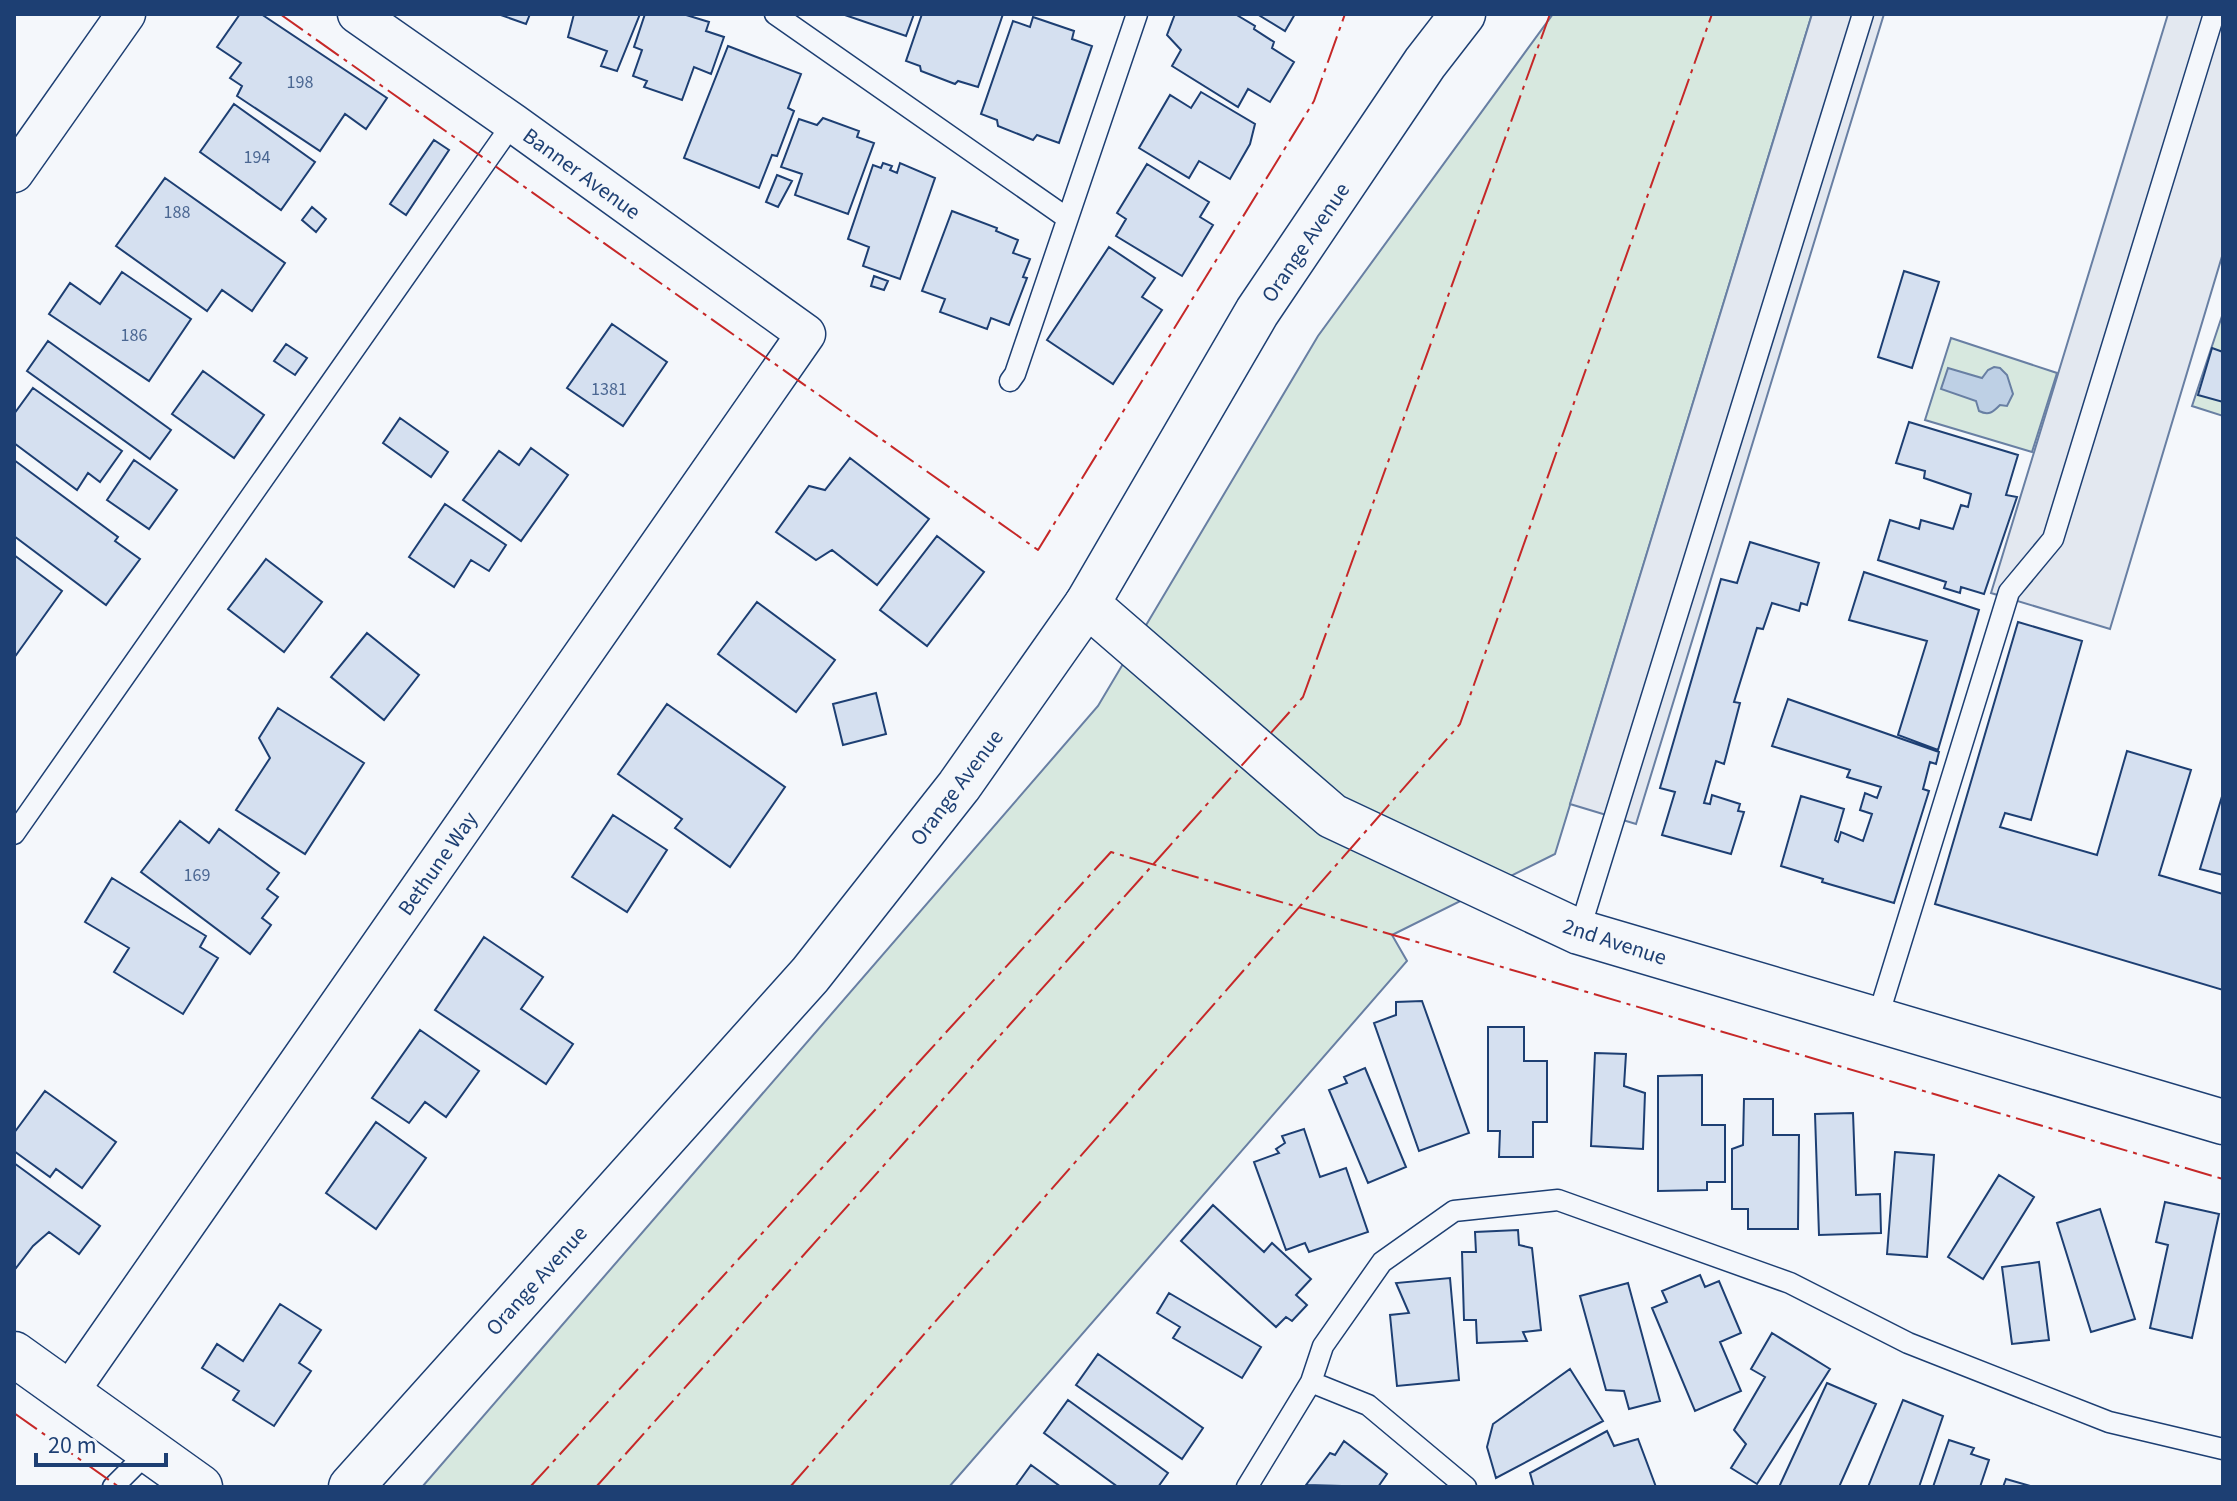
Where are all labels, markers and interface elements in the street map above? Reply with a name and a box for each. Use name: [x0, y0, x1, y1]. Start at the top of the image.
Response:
house number: 198: [287, 70, 313, 95]
street label: Banner Avenue: [516, 120, 647, 228]
house number: 194: [244, 145, 270, 170]
street label: Orange Avenue: [1254, 176, 1358, 309]
house number: 188: [164, 200, 190, 225]
house number: 186: [121, 323, 147, 348]
house number: 1381: [591, 377, 627, 402]
street label: Orange Avenue: [902, 723, 1011, 853]
street label: Bethune Way: [390, 804, 486, 922]
house number: 169: [184, 863, 210, 888]
street label: 2nd Avenue: [1559, 910, 1671, 974]
street label: Orange Avenue: [478, 1218, 595, 1343]
scale bar: [36, 1417, 166, 1467]
text: 20 m: [48, 1428, 97, 1463]

